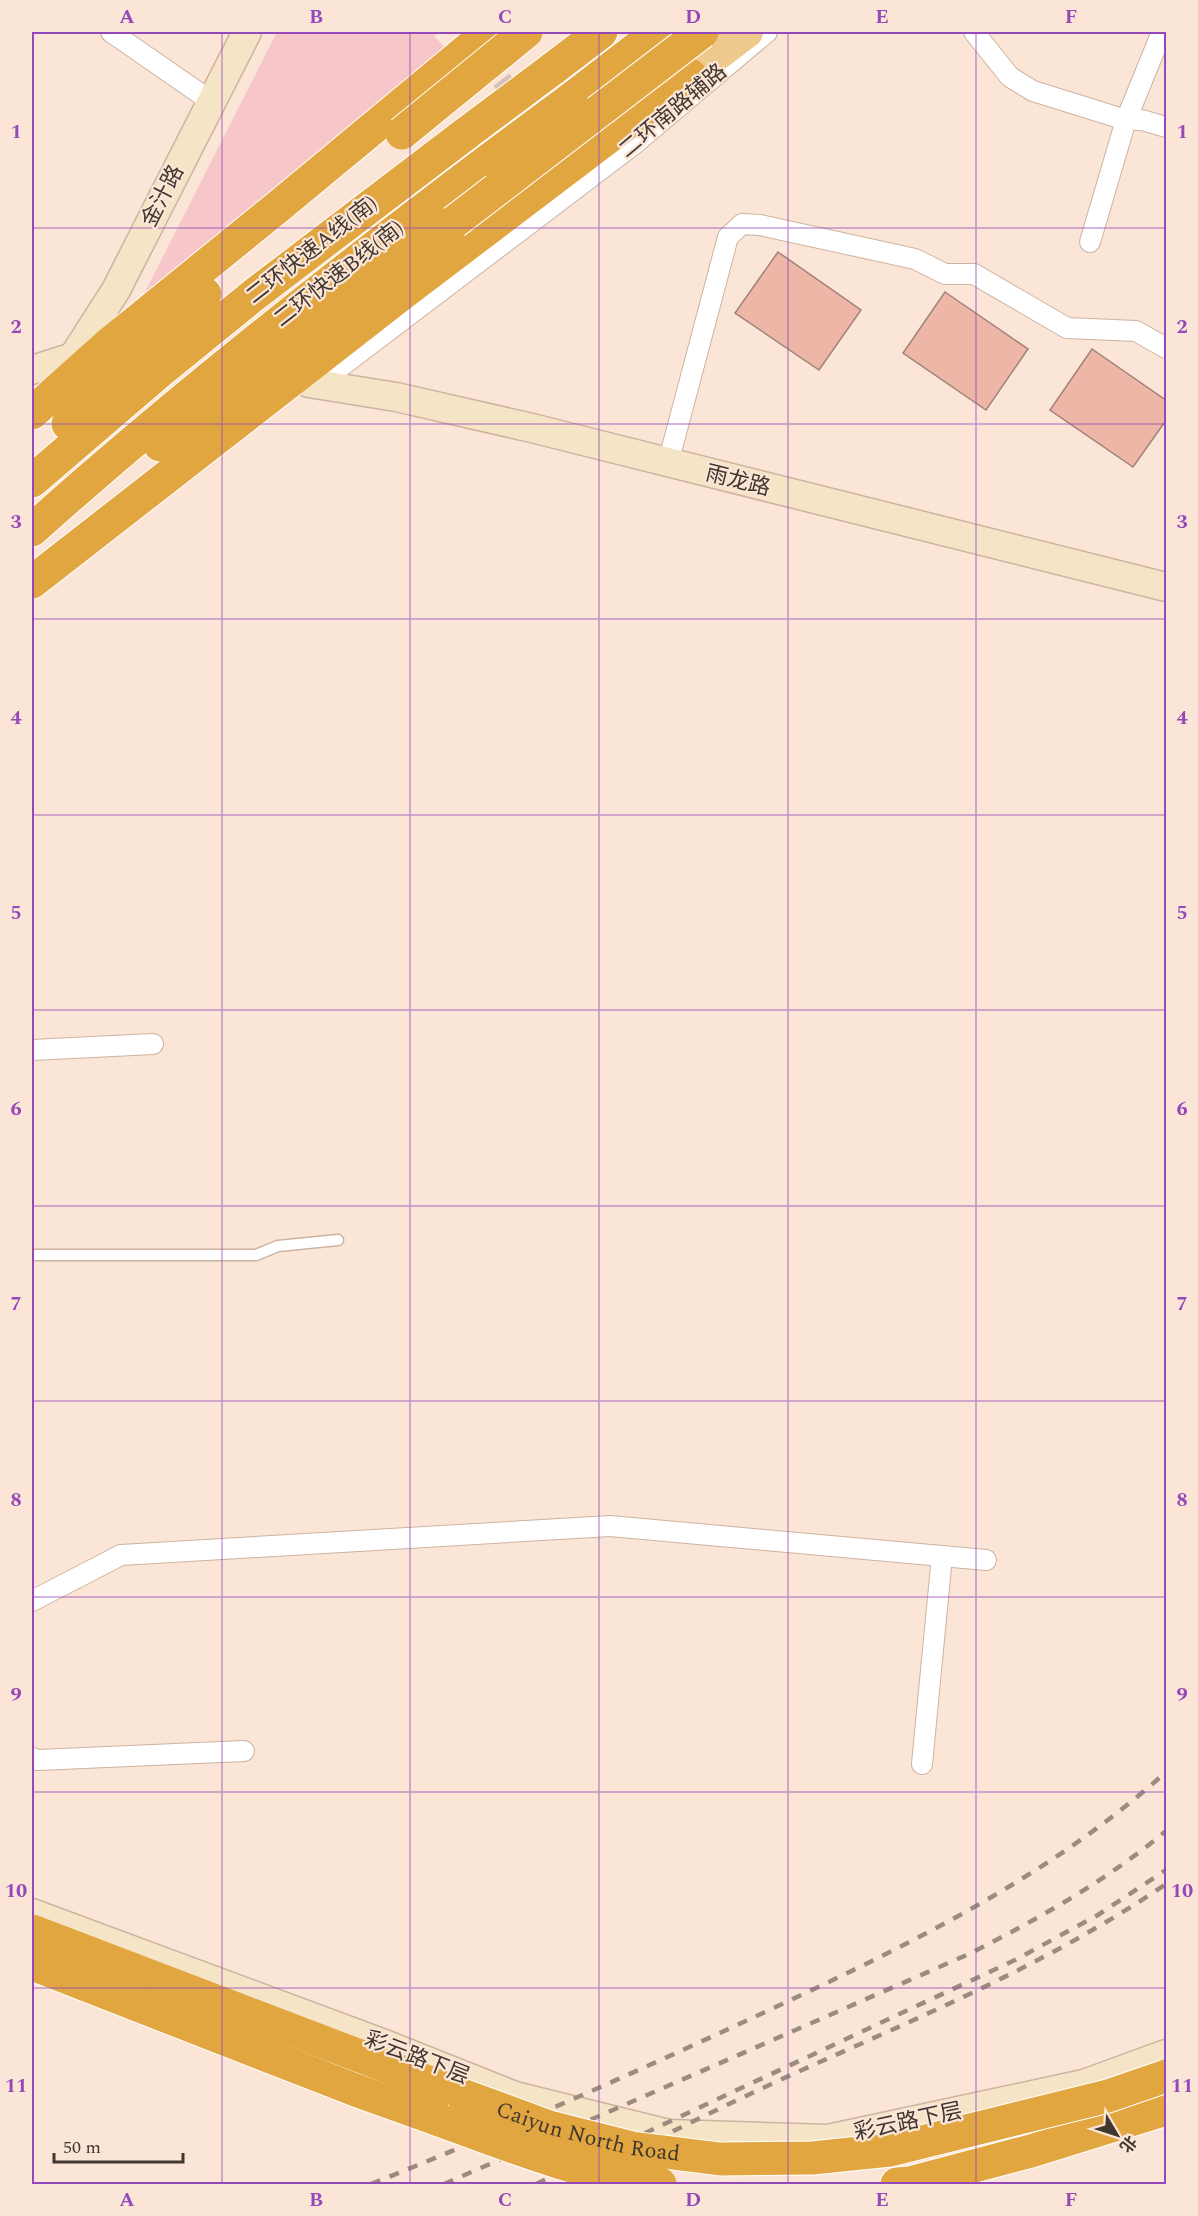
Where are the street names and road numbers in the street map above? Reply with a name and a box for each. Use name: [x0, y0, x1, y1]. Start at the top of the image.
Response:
street label: 二环南路辅路: [612, 56, 734, 166]
street label: 金汁路: [133, 159, 193, 233]
street label: 二环快速A线(南): [239, 188, 385, 312]
street label: 二环快速B线(南): [267, 213, 411, 335]
street label: 雨龙路: [702, 457, 774, 505]
street label: 彩云路下层: [360, 2023, 474, 2093]
street label: Caiyun North Road: [492, 2092, 682, 2170]
street label: 彩云路下层: [851, 2094, 965, 2150]

